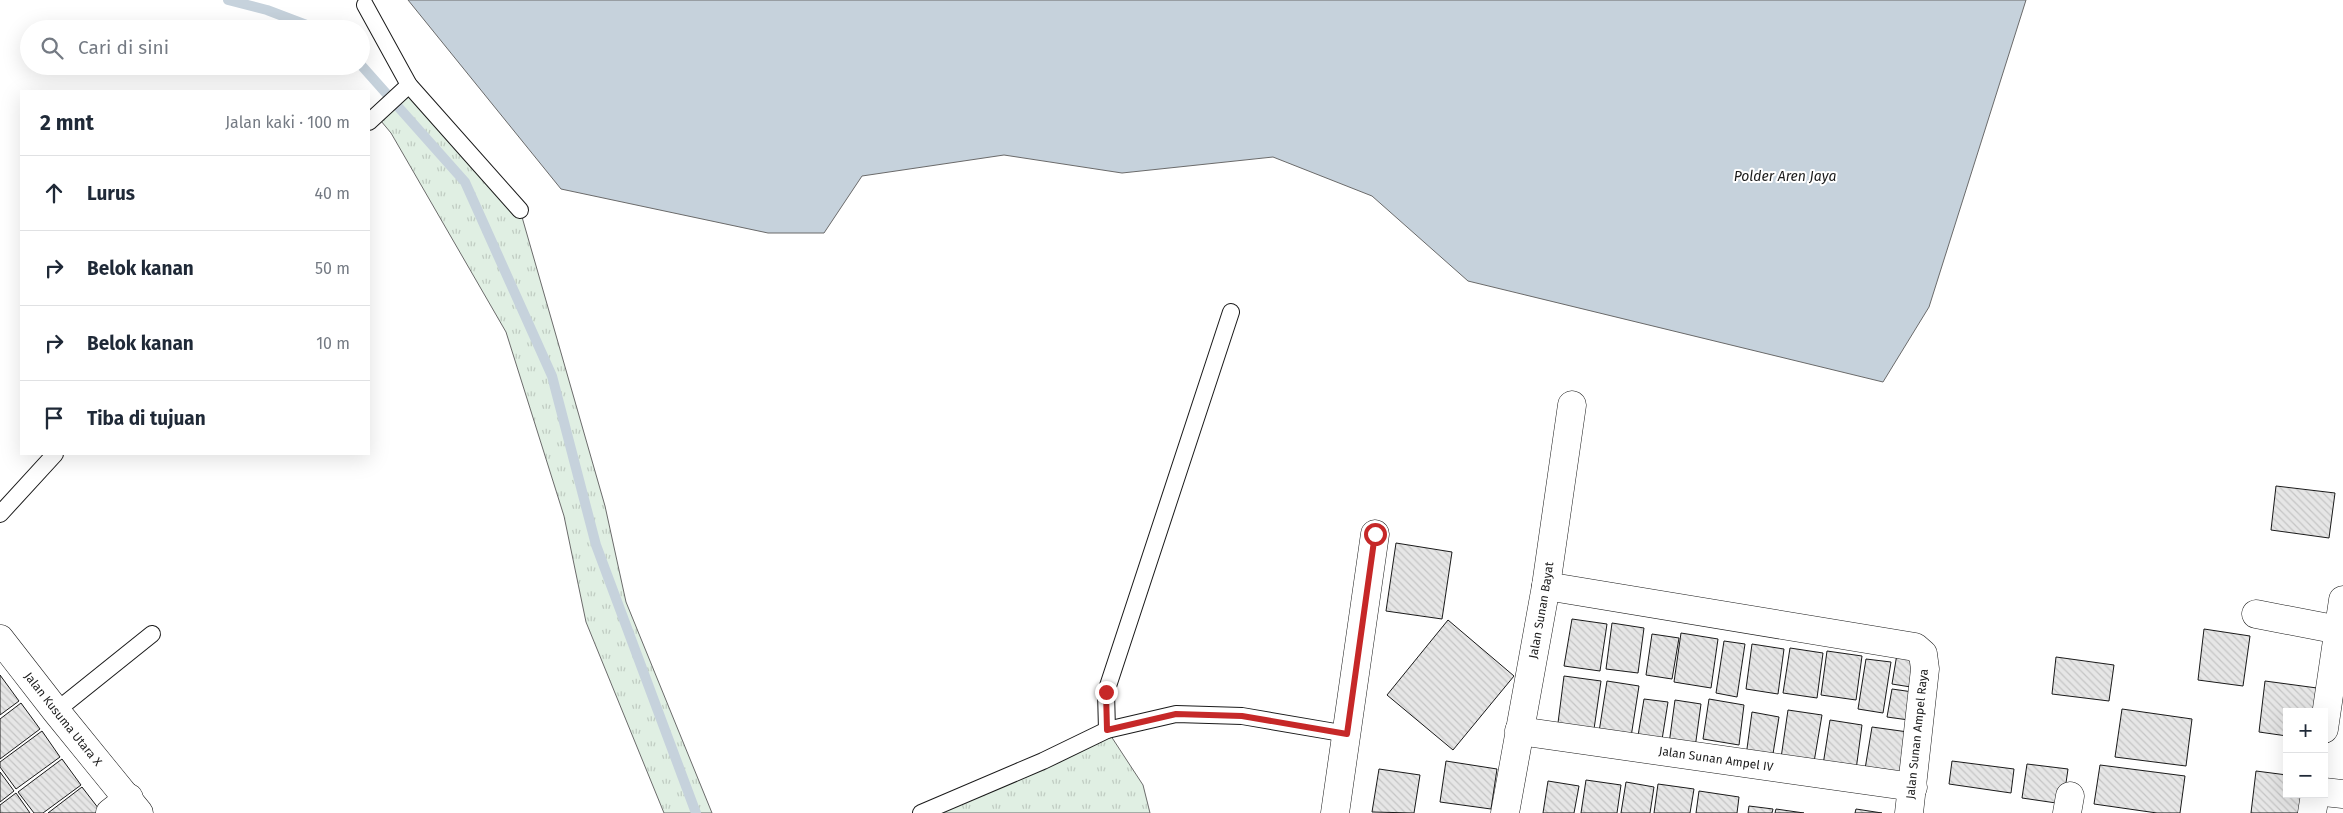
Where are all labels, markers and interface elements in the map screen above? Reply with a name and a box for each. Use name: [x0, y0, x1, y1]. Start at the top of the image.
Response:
search box: [20, 20, 370, 75]
icon: search: [38, 34, 66, 62]
text: Cari di sini: [78, 36, 169, 59]
text: 2 mnt: [40, 110, 94, 136]
text: Jalan kaki · 100 m: [225, 113, 350, 132]
water label: Polder Aren Jaya: [1734, 168, 1836, 185]
icon: ahead: [40, 179, 68, 207]
text: Lurus: [87, 182, 135, 205]
text: 40 m: [315, 184, 350, 203]
icon: right: [40, 254, 68, 282]
text: Belok kanan: [87, 257, 194, 280]
text: 50 m: [315, 259, 350, 278]
icon: right: [40, 329, 68, 357]
text: Belok kanan: [87, 332, 194, 355]
text: 10 m: [316, 334, 350, 353]
icon: arrive: [40, 404, 68, 432]
text: Tiba di tujuan: [87, 407, 206, 430]
route start: [1364, 523, 1387, 546]
street label: Jalan Sunan Bayat: [1526, 560, 1556, 660]
street label: Jalan Sunan Ampel Raya: [1903, 668, 1931, 800]
street label: Jalan Kusuma Utara X: [21, 669, 105, 769]
route end: [1095, 681, 1118, 704]
map controls: [2283, 708, 2328, 798]
button: +: [2283, 708, 2328, 753]
street label: Jalan Sunan Ampel IV: [1658, 744, 1774, 774]
button: −: [2283, 753, 2328, 798]

